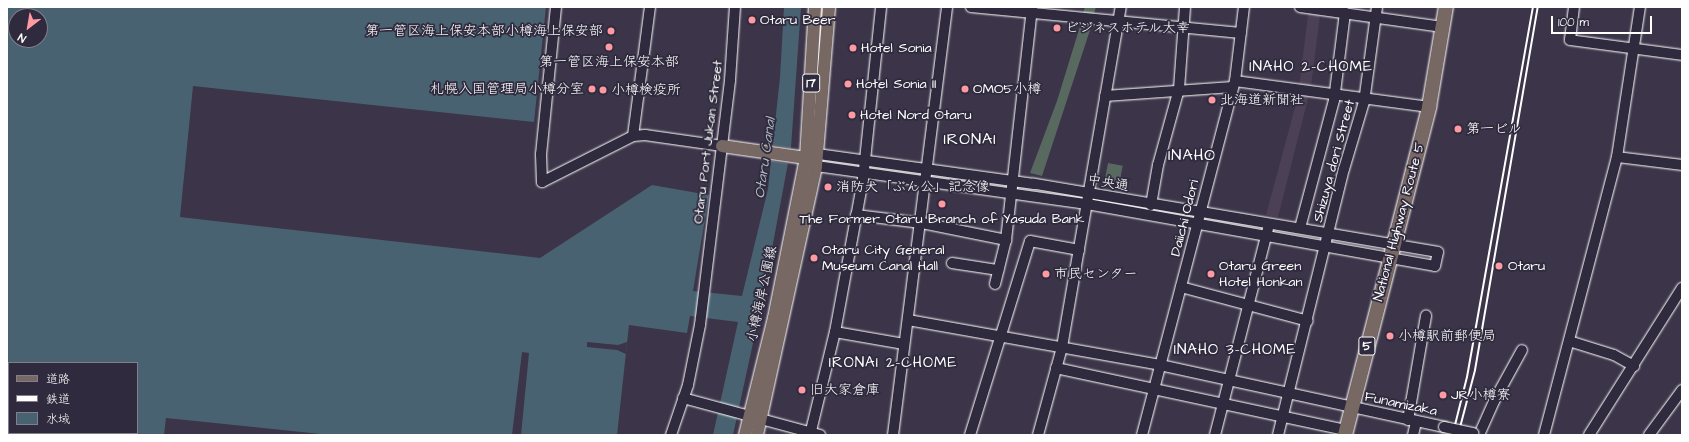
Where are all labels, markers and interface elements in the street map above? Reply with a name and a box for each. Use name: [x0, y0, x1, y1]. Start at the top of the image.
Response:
north arrow: [8, 8, 48, 48]
scale bar: [1553, 8, 1654, 34]
place label: Otaru Beer: [760, 12, 835, 28]
text: 100 m: [1558, 14, 1589, 31]
marker: Otaru Beer: [747, 15, 757, 25]
place label: ビジネスホテル大幸: [1065, 20, 1191, 36]
place label: 第一管区海上保安本部小樽海上保安部: [365, 23, 603, 39]
marker: ビジネスホテル大幸: [1052, 23, 1062, 33]
marker: 第一管区海上保安本部小樽海上保安部: [606, 26, 616, 36]
text: N: [15, 30, 29, 46]
place label: Hotel Sonia: [861, 40, 932, 56]
marker: 第一管区海上保安本部: [604, 42, 614, 52]
marker: Hotel Sonia: [848, 43, 858, 53]
place label: 第一管区海上保安本部: [539, 54, 679, 70]
district label: INAHO 2-CHOME: [1249, 58, 1373, 76]
street label: Otaru Port Jukan Street: [690, 59, 726, 225]
road number: 17: [802, 72, 820, 94]
place label: Hotel Sonia II: [856, 76, 936, 92]
marker: Hotel Sonia II: [843, 79, 853, 89]
place label: 札幌入国管理局小樽分室: [430, 81, 584, 97]
place label: OMO5小樽: [973, 81, 1041, 97]
place label: 小樽検疫所: [611, 82, 681, 98]
marker: 札幌入国管理局小樽分室: [587, 84, 597, 94]
marker: OMO5小樽: [960, 84, 970, 94]
marker: 小樽検疫所: [598, 85, 608, 95]
place label: 北海道新聞社: [1220, 92, 1304, 108]
marker: 北海道新聞社: [1207, 95, 1217, 105]
street label: Shizuya dori Street: [1310, 98, 1358, 224]
place label: Hotel Nord Otaru: [860, 107, 972, 123]
marker: Hotel Nord Otaru: [847, 110, 857, 120]
water label: Otaru Canal: [750, 116, 780, 200]
place label: 第一ビル: [1466, 121, 1522, 137]
marker: 第一ビル: [1453, 124, 1463, 134]
district label: IRONAI: [943, 129, 997, 149]
street label: National Highway Route 5: [1370, 141, 1428, 303]
district label: INAHO: [1168, 145, 1216, 165]
street label: 中央通: [1086, 171, 1130, 195]
street label: Daiichi Odori: [1167, 178, 1203, 258]
place label: 消防犬「ぶん公」記念像: [836, 179, 990, 195]
marker: 消防犬「ぶん公」記念像: [823, 182, 833, 192]
marker: The Former Otaru Branch of Yasuda Bank: [937, 199, 947, 209]
place label: The Former Otaru Branch of Yasuda Bank: [800, 211, 1084, 227]
place label: Otaru City General Museum Canal Hall: [822, 242, 944, 274]
street label: 小樽海岸公園線: [744, 244, 780, 344]
marker: Otaru City General Museum Canal Hall: [809, 253, 819, 263]
place label: Otaru Green Hotel Honkan: [1219, 258, 1302, 290]
place label: Otaru: [1508, 258, 1545, 274]
marker: Otaru: [1493, 260, 1505, 272]
place label: 市民センター: [1054, 266, 1138, 282]
marker: 市民センター: [1041, 269, 1051, 279]
marker: Otaru Green Hotel Honkan: [1206, 269, 1216, 279]
place label: 小樽駅前郵便局: [1398, 328, 1496, 344]
marker: 小樽駅前郵便局: [1385, 331, 1395, 341]
road number: 5: [1358, 335, 1376, 357]
district label: INAHO 3-CHOME: [1174, 341, 1296, 359]
district label: IRONAI 2-CHOME: [829, 354, 957, 372]
legend: [8, 362, 138, 434]
text: 道路: [46, 371, 70, 388]
place label: 旧大家倉庫: [810, 382, 880, 398]
marker: 旧大家倉庫: [797, 385, 807, 395]
place label: JR小樽寮: [1451, 387, 1510, 403]
street label: Funamizaka: [1363, 388, 1439, 420]
marker: JR小樽寮: [1438, 390, 1448, 400]
text: 鉄道: [46, 391, 70, 408]
text: 水域: [46, 411, 70, 428]

